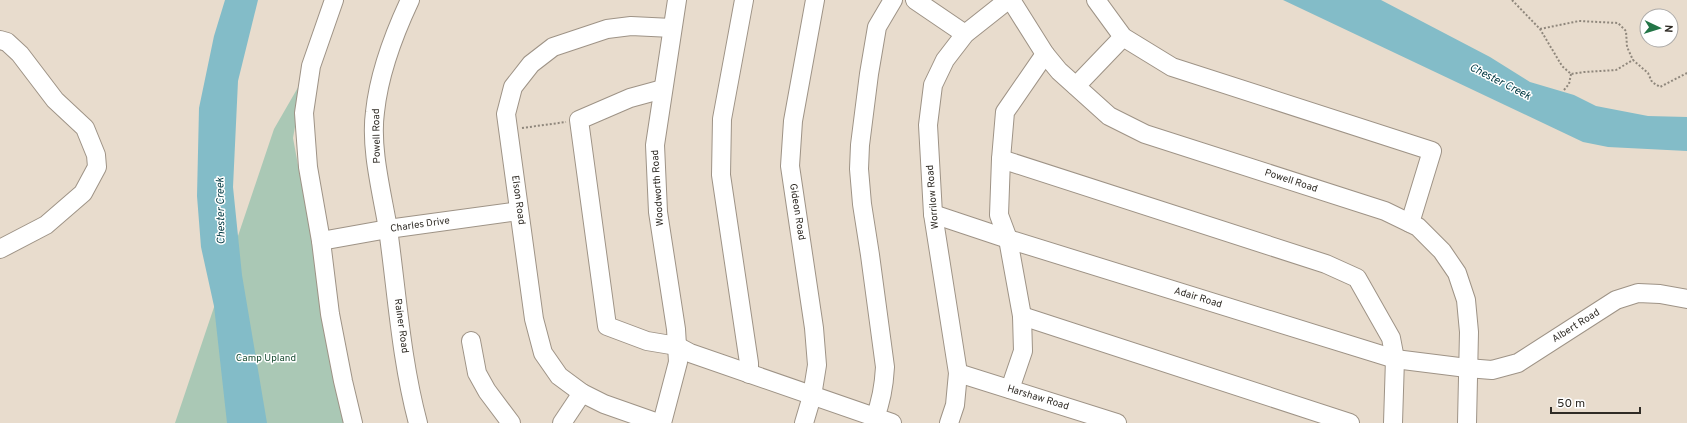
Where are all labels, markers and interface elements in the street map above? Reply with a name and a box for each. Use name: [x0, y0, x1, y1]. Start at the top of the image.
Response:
north arrow: [1639, 8, 1679, 48]
text: N: [1661, 24, 1675, 33]
water label: Chester Creek: [1467, 61, 1533, 104]
street label: Powell Road: [370, 108, 384, 164]
street label: Woodworth Road: [649, 149, 667, 227]
street label: Worrilow Road: [924, 164, 942, 230]
street label: Powell Road: [1263, 166, 1319, 196]
street label: Elson Road: [508, 174, 528, 226]
water label: Chester Creek: [213, 177, 229, 245]
street label: Gideon Road: [786, 183, 808, 241]
street label: Charles Drive: [389, 214, 451, 236]
street label: Adair Road: [1172, 285, 1224, 311]
street label: Rainer Road: [391, 298, 411, 354]
street label: Albert Road: [1550, 306, 1602, 346]
park label: Camp Upland: [236, 352, 296, 365]
street label: Harshaw Road: [1005, 382, 1071, 414]
scale bar: [1551, 389, 1640, 415]
text: 50 m: [1557, 396, 1585, 412]

